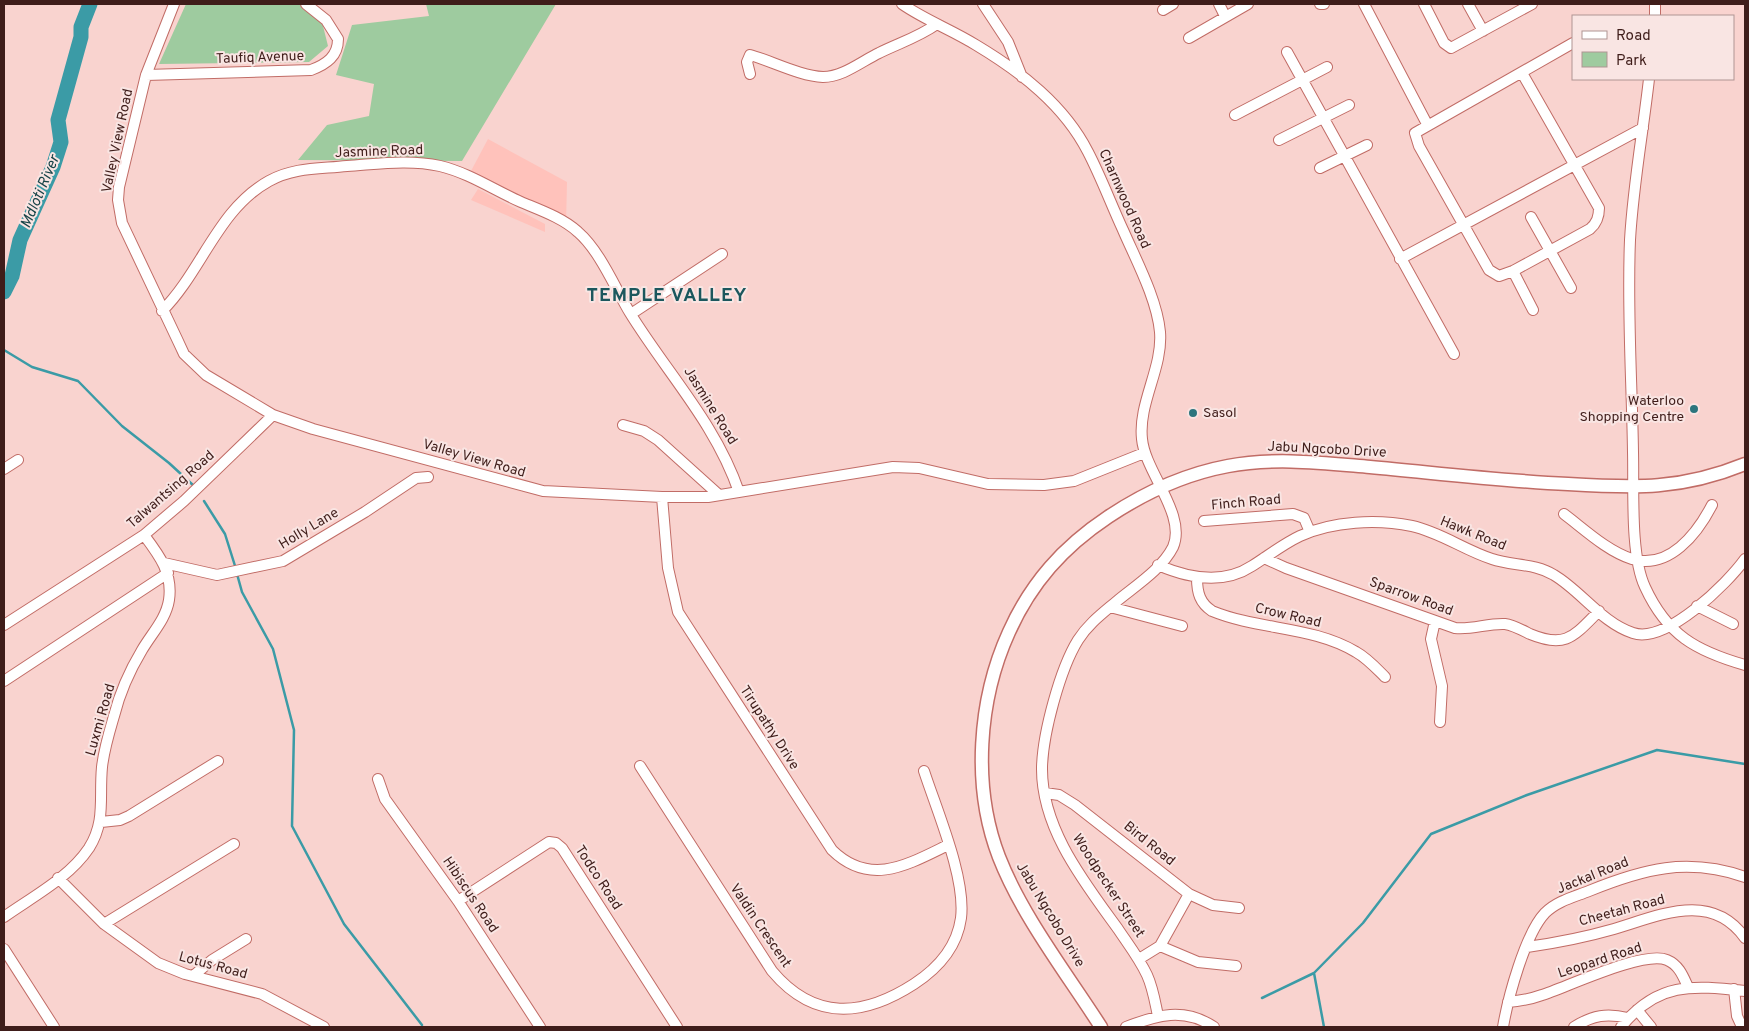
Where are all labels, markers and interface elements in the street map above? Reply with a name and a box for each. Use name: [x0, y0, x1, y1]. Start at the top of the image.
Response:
legend: [1572, 15, 1734, 80]
text: Road: [1616, 27, 1651, 46]
street label: Taufiq Avenue: [216, 48, 304, 68]
text: Park: [1616, 52, 1647, 71]
street label: Valley View Road: [99, 87, 137, 195]
street label: Jasmine Road: [335, 142, 423, 162]
street label: Charnwood Road: [1094, 147, 1154, 251]
water label: Mdloti River: [17, 151, 65, 231]
district label: TEMPLE VALLEY: [587, 284, 747, 308]
street label: Jasmine Road: [679, 364, 741, 448]
place label: Waterloo Shopping Centre: [1579, 393, 1684, 426]
marker: Waterloo Shopping Centre: [1688, 403, 1700, 415]
place label: Sasol: [1203, 405, 1237, 422]
marker: Sasol: [1187, 407, 1199, 419]
street label: Valley View Road: [421, 436, 527, 482]
street label: Jabu Ngcobo Drive: [1267, 438, 1387, 462]
street label: Talwantsing Road: [124, 447, 218, 533]
street label: Finch Road: [1210, 491, 1282, 515]
street label: Holly Lane: [276, 505, 342, 553]
street label: Hawk Road: [1437, 513, 1509, 555]
street label: Sparrow Road: [1367, 574, 1455, 620]
street label: Crow Road: [1253, 600, 1323, 632]
street label: Luxmi Road: [83, 682, 119, 758]
street label: Tirupathy Drive: [735, 683, 803, 773]
street label: Bird Road: [1120, 818, 1178, 870]
street label: Woodpecker Street: [1068, 831, 1148, 941]
street label: Todco Road: [571, 843, 625, 913]
street label: Hibiscus Road: [438, 854, 502, 936]
street label: Jackal Road: [1555, 854, 1631, 898]
street label: Jabu Ngcobo Drive: [1012, 860, 1088, 970]
street label: Valdin Crescent: [726, 881, 794, 971]
street label: Cheetah Road: [1577, 891, 1667, 931]
street label: Leopard Road: [1556, 939, 1644, 983]
street label: Lotus Road: [177, 949, 249, 983]

